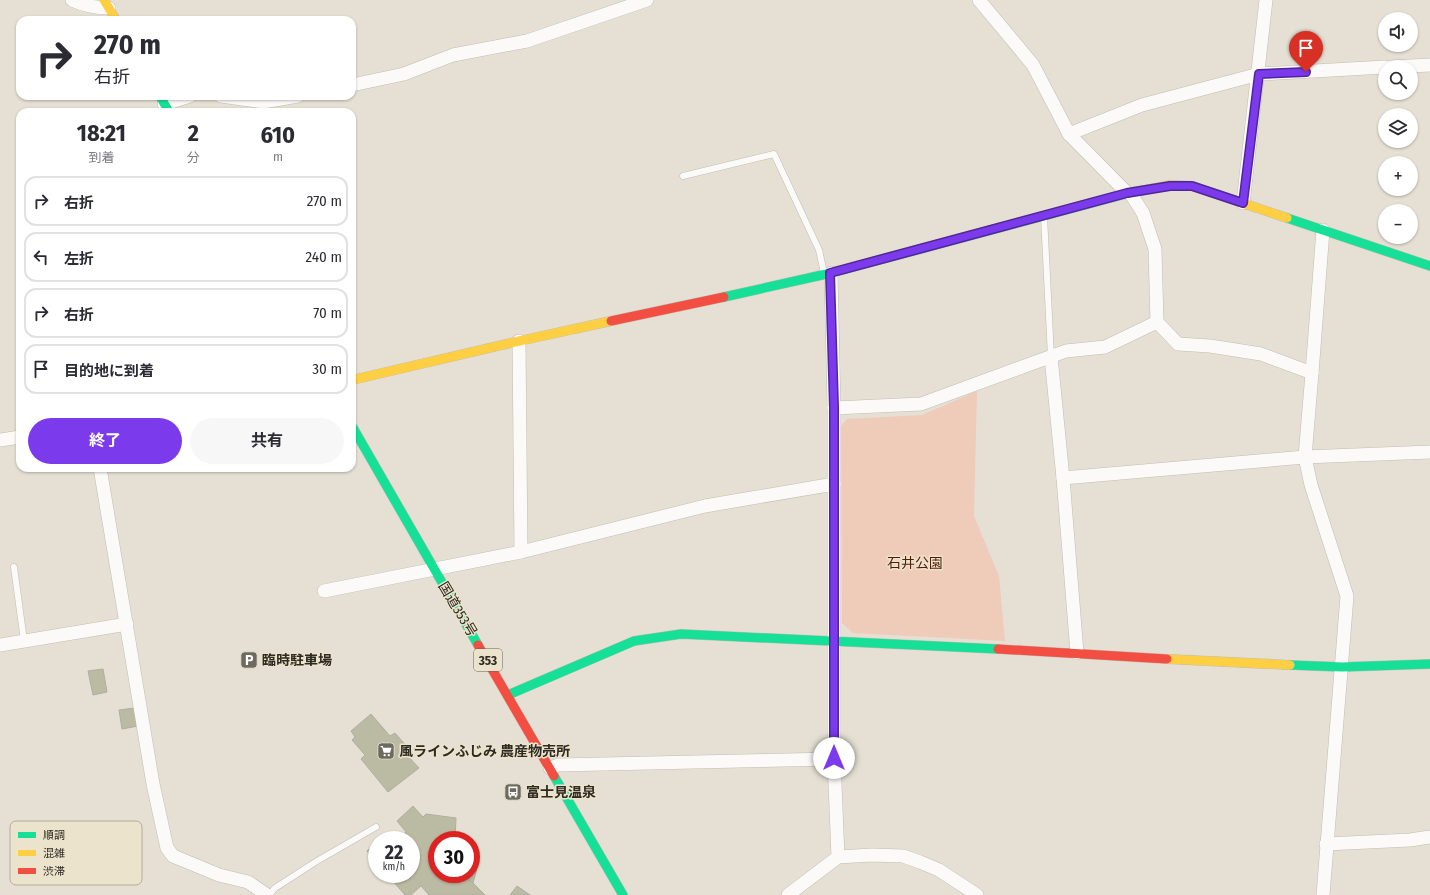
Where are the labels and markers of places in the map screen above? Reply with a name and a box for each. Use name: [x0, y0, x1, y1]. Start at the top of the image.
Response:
pin: [1289, 31, 1323, 72]
parking icon: 臨時駐車場: [239, 650, 259, 670]
place label: 臨時駐車場: [262, 652, 332, 669]
supermarket icon: 風ラインふじみ 農産物売所: [376, 741, 396, 761]
place label: 風ラインふじみ 農産物売所: [399, 743, 570, 760]
bus stop icon: 富士見温泉: [503, 782, 523, 802]
place label: 富士見温泉: [526, 784, 596, 801]

